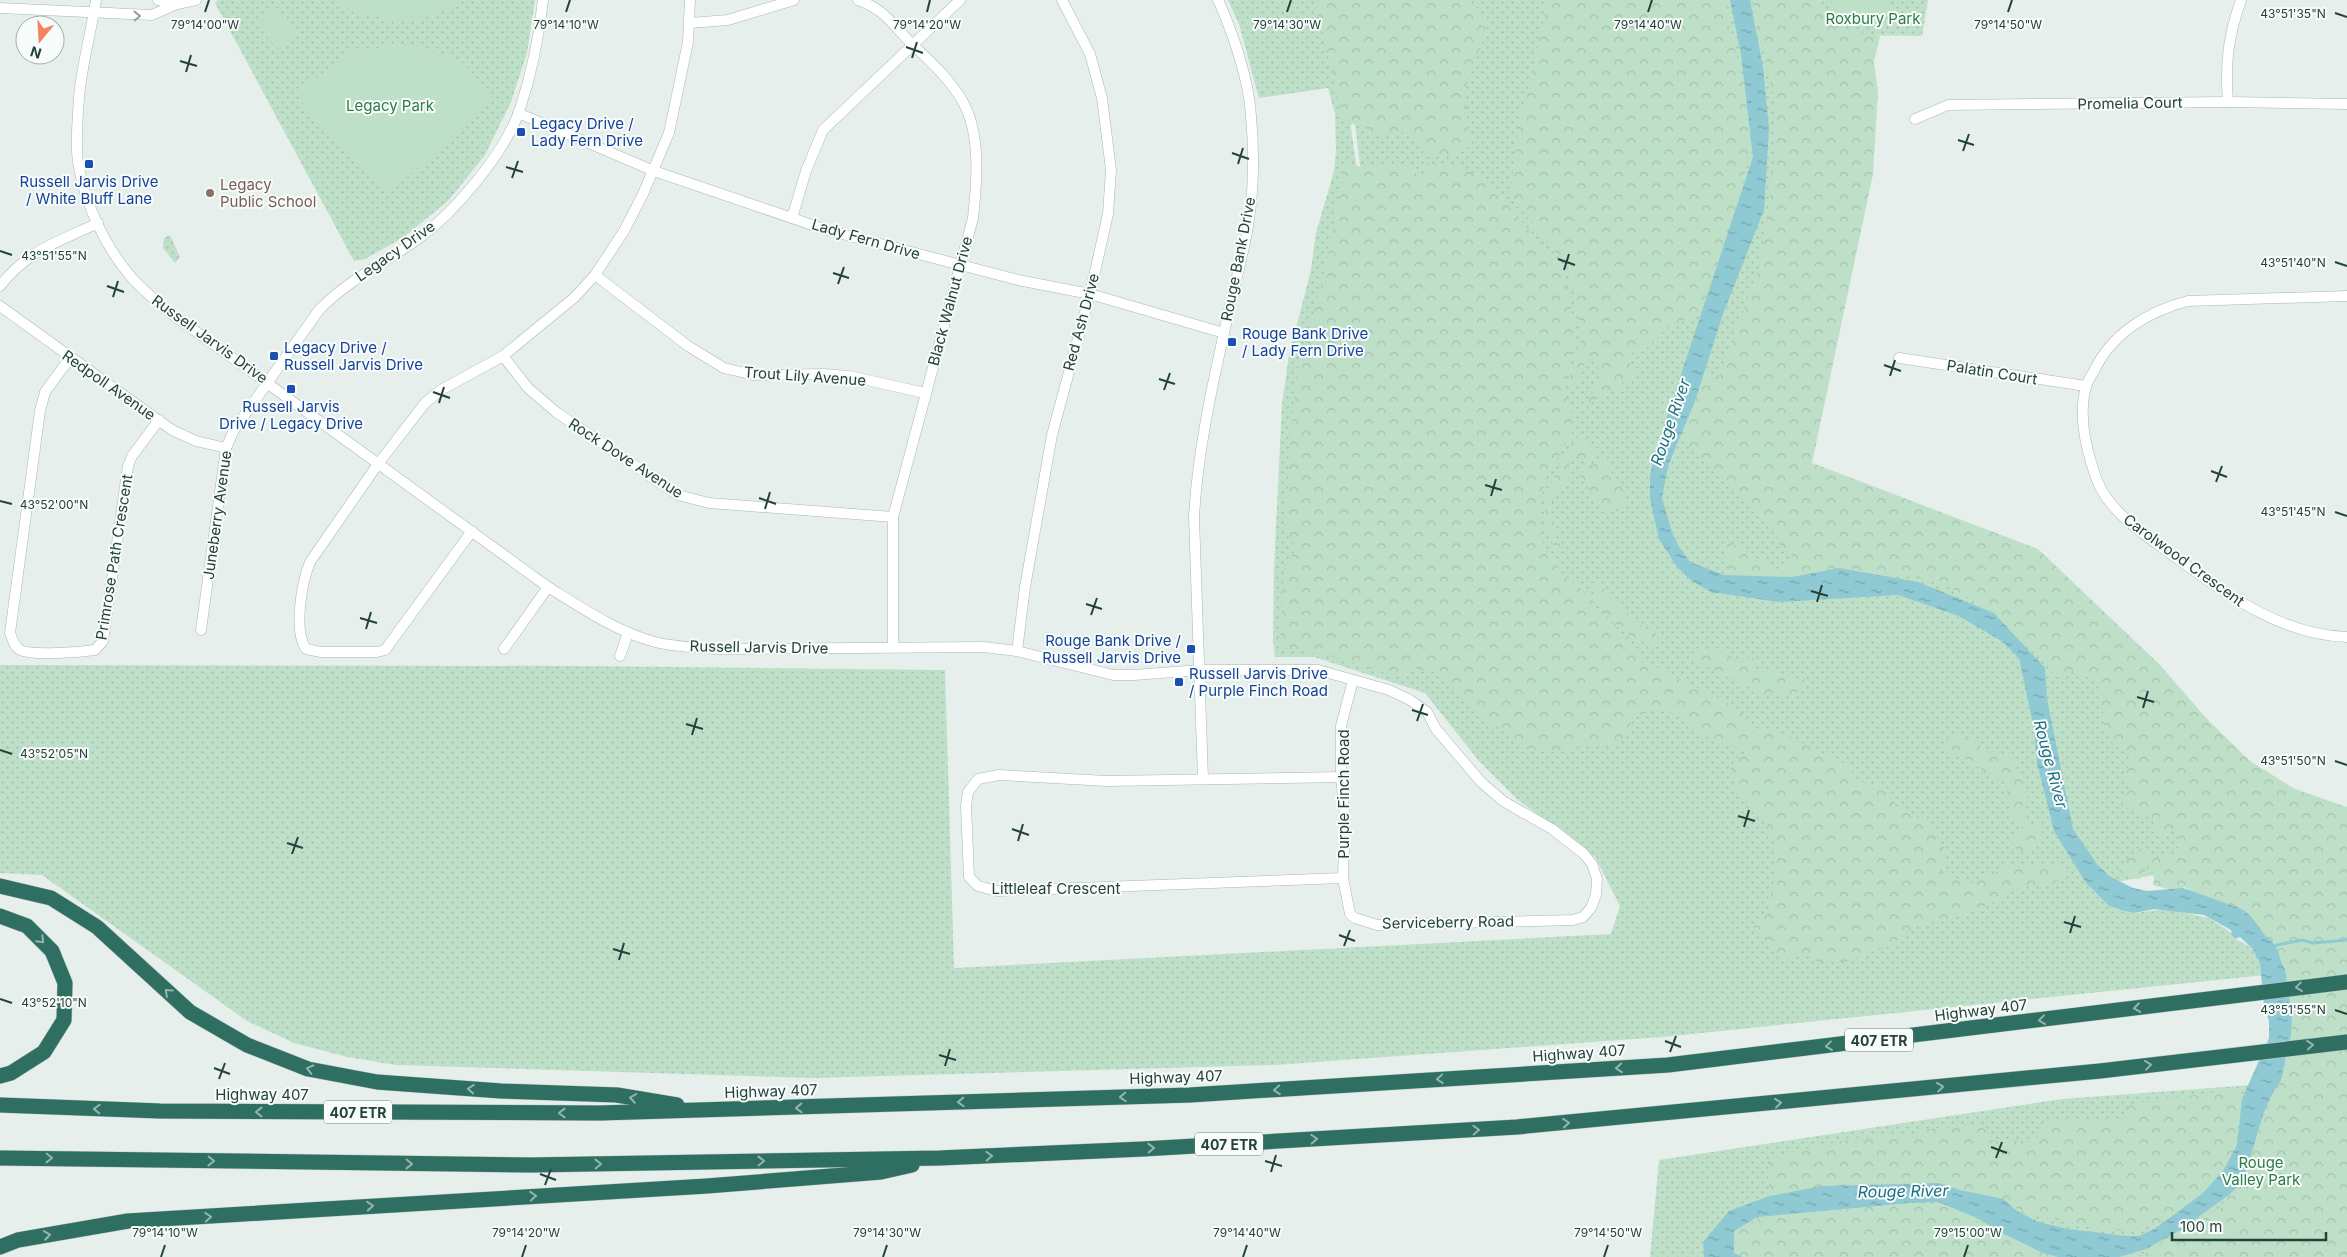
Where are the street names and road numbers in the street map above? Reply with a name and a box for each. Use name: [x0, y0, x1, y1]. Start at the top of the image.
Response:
street label: Promelia Court: [2077, 93, 2183, 113]
street label: Rouge Bank Drive: [1217, 195, 1259, 323]
street label: Lady Fern Drive: [810, 214, 922, 264]
street label: Legacy Drive: [351, 217, 439, 285]
street label: Black Walnut Drive: [924, 234, 976, 368]
street label: Red Ash Drive: [1059, 271, 1103, 373]
street label: Russell Jarvis Drive: [148, 291, 272, 387]
street label: Redpoll Avenue: [59, 346, 159, 424]
street label: Palatin Court: [1945, 355, 2039, 389]
street label: Trout Lily Avenue: [743, 362, 867, 390]
street label: Rock Dove Avenue: [565, 414, 687, 502]
street label: Juneberry Avenue: [199, 449, 235, 581]
street label: Primrose Path Crescent: [92, 473, 137, 641]
street label: Carolwood Crescent: [2120, 510, 2248, 610]
street label: Russell Jarvis Drive: [689, 636, 829, 658]
street label: Purple Finch Road: [1334, 729, 1353, 859]
street label: Littleleaf Crescent: [992, 879, 1120, 898]
street label: Serviceberry Road: [1382, 911, 1514, 933]
street label: Highway 407: [1934, 995, 2028, 1025]
road number: 407 ETR: [1845, 1028, 1913, 1052]
street label: Highway 407: [1532, 1040, 1626, 1066]
street label: Highway 407: [1129, 1066, 1223, 1088]
street label: Highway 407: [724, 1080, 818, 1102]
street label: Highway 407: [215, 1085, 309, 1104]
road number: 407 ETR: [324, 1100, 392, 1124]
road number: 407 ETR: [1195, 1132, 1263, 1156]

